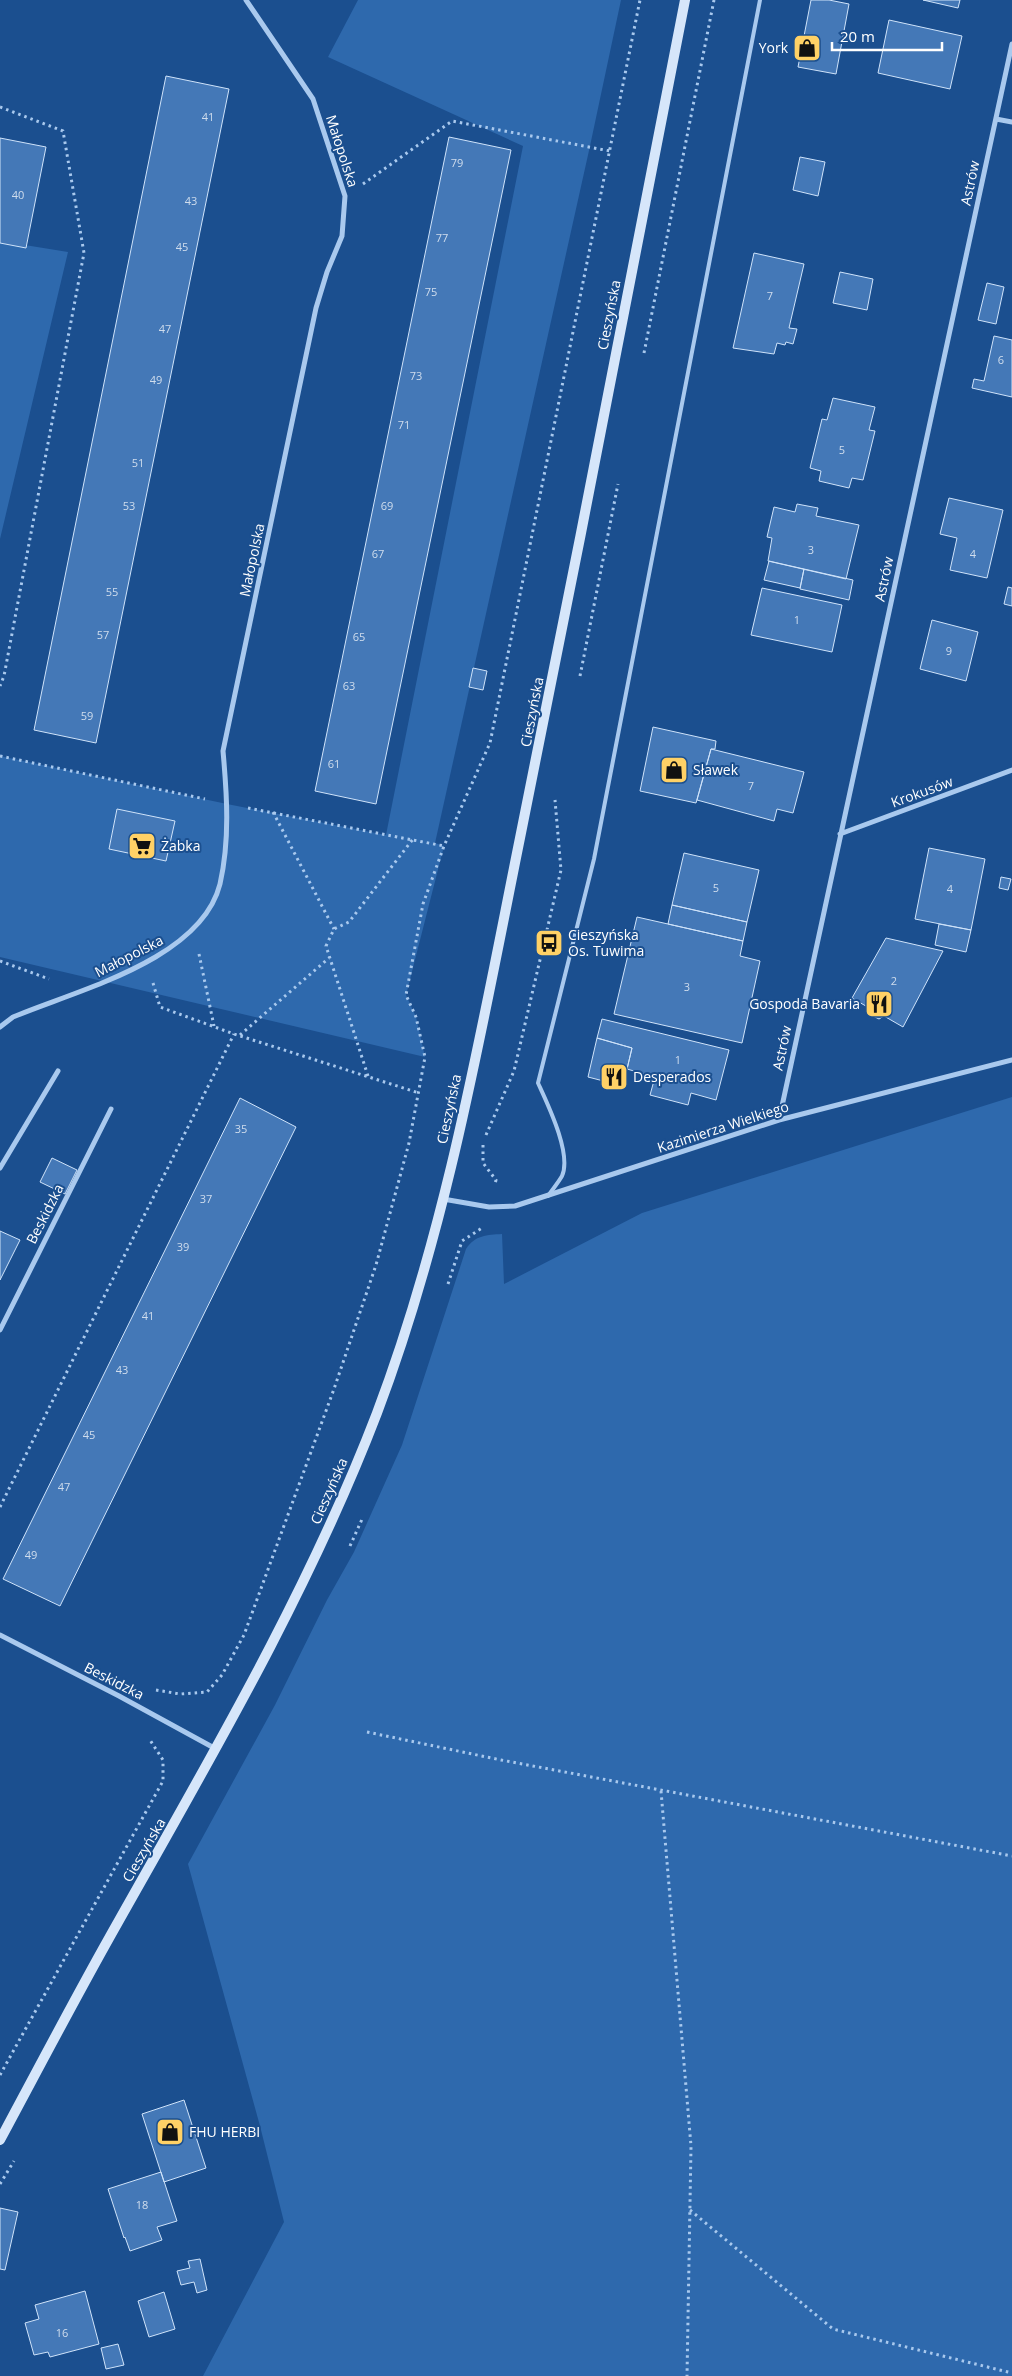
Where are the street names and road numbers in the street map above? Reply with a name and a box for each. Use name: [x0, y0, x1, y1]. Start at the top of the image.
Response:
street label: Małopolska: [322, 112, 363, 189]
street label: Astrów: [955, 159, 984, 207]
street label: Cieszyńska: [592, 278, 625, 351]
street label: Małopolska: [234, 521, 269, 598]
street label: Astrów: [869, 555, 898, 603]
street label: Cieszyńska: [515, 675, 548, 748]
street label: Krokusów: [888, 772, 956, 812]
street label: Małopolska: [91, 930, 166, 981]
street label: Astrów: [767, 1024, 796, 1072]
street label: Cieszyńska: [432, 1072, 465, 1146]
street label: Kazimierza Wielkiego: [655, 1096, 791, 1157]
street label: Beskidzka: [21, 1181, 68, 1247]
street label: Cieszyńska: [305, 1455, 352, 1527]
street label: Beskidzka: [81, 1657, 147, 1704]
street label: Cieszyńska: [118, 1814, 170, 1885]

